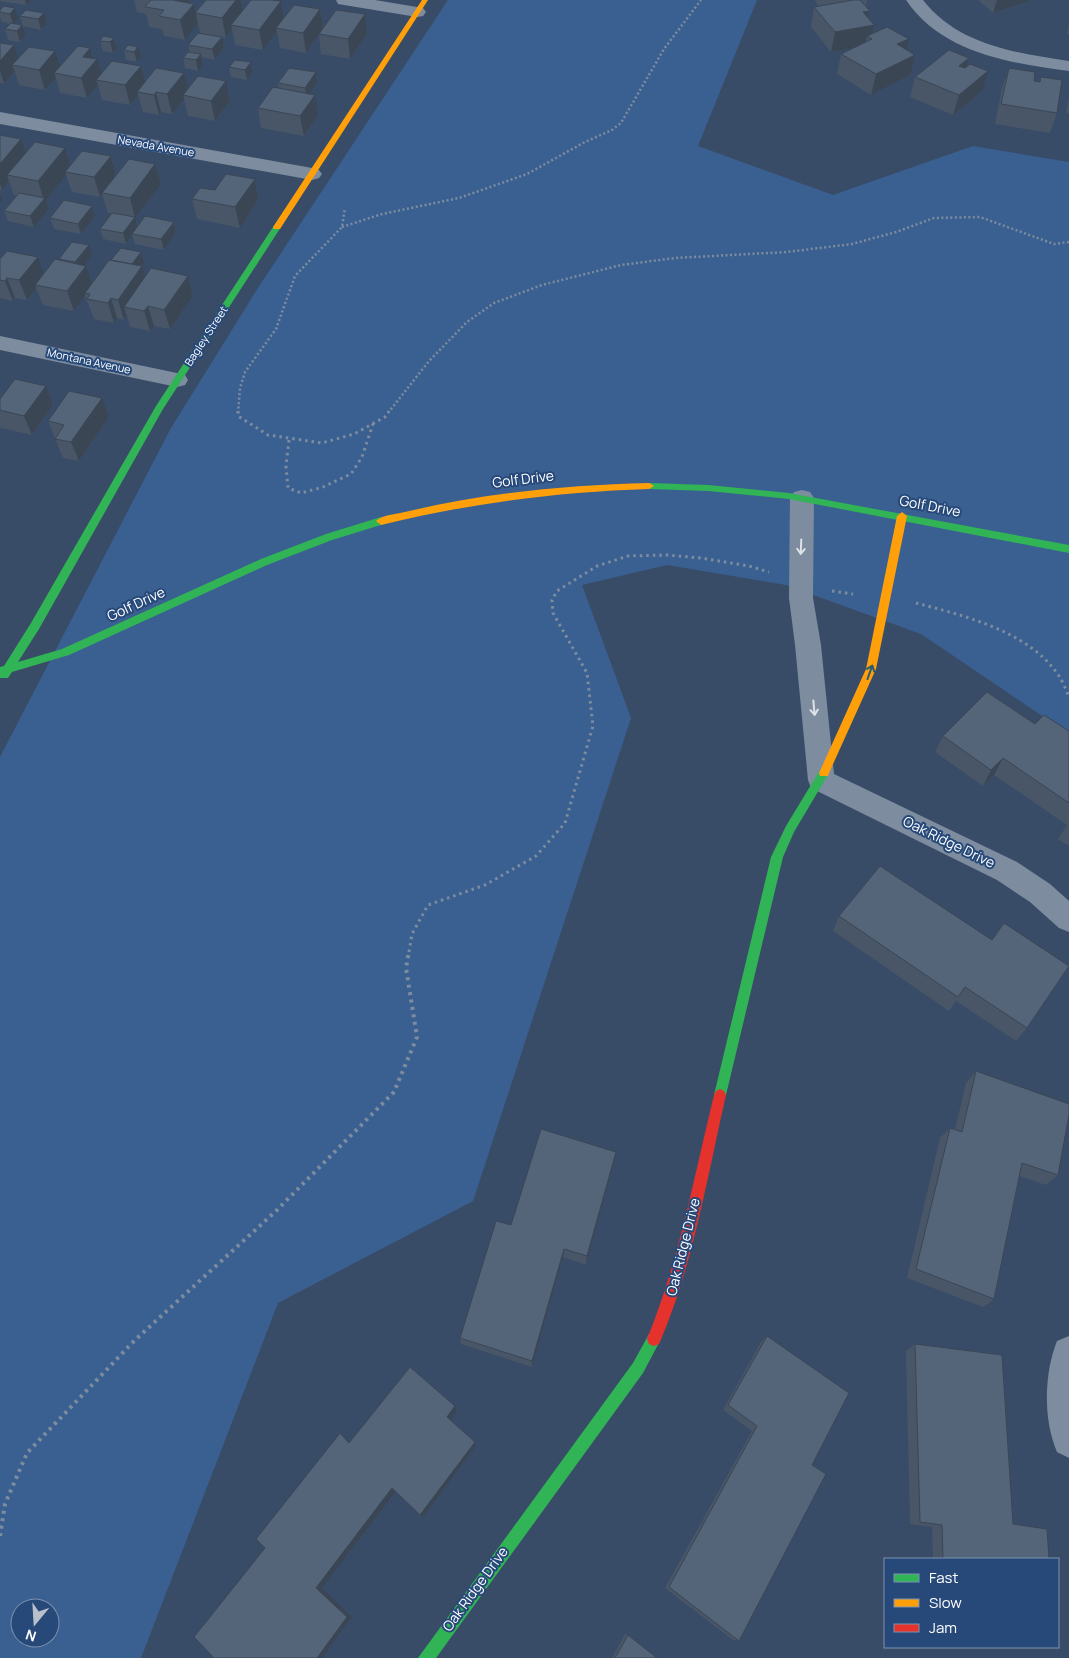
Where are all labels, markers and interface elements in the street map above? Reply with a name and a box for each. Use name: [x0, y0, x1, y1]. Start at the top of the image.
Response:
street label: Nevada Avenue: [117, 131, 196, 160]
street label: Bagley Street: [181, 303, 231, 369]
street label: Montana Avenue: [46, 344, 133, 377]
street label: Golf Drive: [491, 465, 555, 492]
street label: Golf Drive: [898, 490, 962, 521]
one-way arrow: [796, 538, 806, 554]
street label: Golf Drive: [104, 582, 168, 625]
one-way arrow: [866, 664, 875, 680]
one-way arrow: [809, 700, 819, 716]
street label: Oak Ridge Drive: [900, 811, 998, 872]
street label: Oak Ridge Drive: [661, 1196, 704, 1298]
street label: Oak Ridge Drive: [438, 1543, 512, 1635]
legend: [884, 1558, 1059, 1648]
text: Fast: [929, 1567, 958, 1588]
text: Slow: [929, 1592, 962, 1613]
north arrow: [10, 1598, 60, 1648]
text: Jam: [929, 1617, 957, 1638]
text: N: [23, 1625, 39, 1646]

